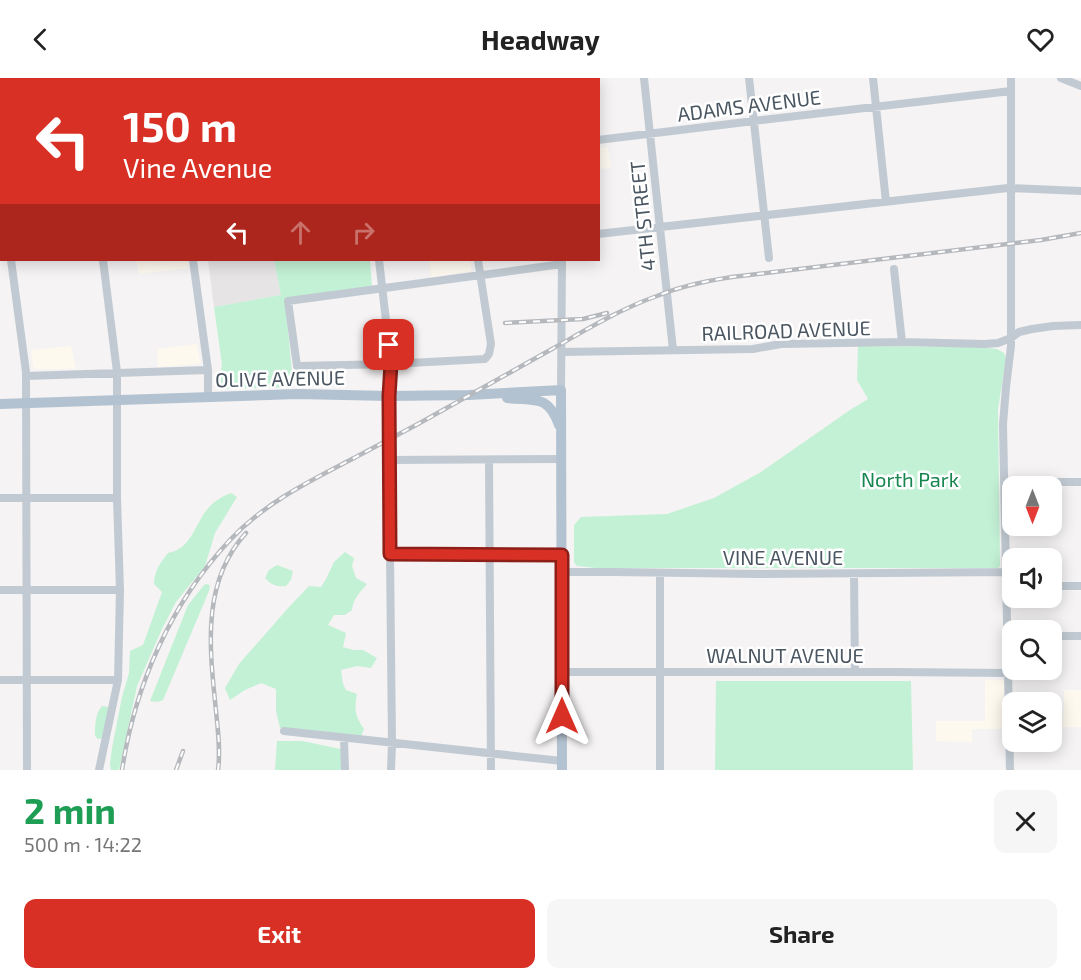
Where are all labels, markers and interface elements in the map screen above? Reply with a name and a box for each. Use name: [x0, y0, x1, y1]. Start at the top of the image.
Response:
icon: back: [24, 23, 57, 56]
text: Headway: [481, 23, 600, 55]
icon: heart: [1024, 23, 1057, 56]
street label: ADAMS AVENUE: [676, 84, 822, 126]
text: 150 m: [123, 100, 237, 150]
icon: left: [24, 102, 102, 180]
text: Vine Avenue: [123, 151, 272, 183]
street label: 4TH STREET: [624, 159, 660, 272]
icon: left: [221, 216, 254, 249]
icon: ahead: [284, 216, 317, 249]
icon: right: [347, 216, 380, 249]
street label: RAILROAD AVENUE: [701, 315, 871, 345]
pin: [363, 319, 414, 370]
icon: arrive: [372, 328, 405, 361]
street label: OLIVE AVENUE: [215, 365, 345, 391]
park label: North Park: [861, 467, 959, 491]
north arrow: [1002, 476, 1062, 536]
map controls: [1002, 476, 1062, 752]
street label: VINE AVENUE: [723, 545, 843, 569]
button: sound: [1002, 548, 1062, 608]
button: search: [1002, 620, 1062, 680]
street label: WALNUT AVENUE: [706, 643, 864, 667]
position arrow: [530, 684, 594, 748]
button: layers: [1002, 692, 1062, 752]
text: 2 min: [24, 788, 116, 831]
button: close: [994, 790, 1057, 853]
text: 500 m · 14:22: [24, 832, 142, 856]
button: Exit: [24, 899, 535, 968]
button: Share: [547, 899, 1057, 968]

